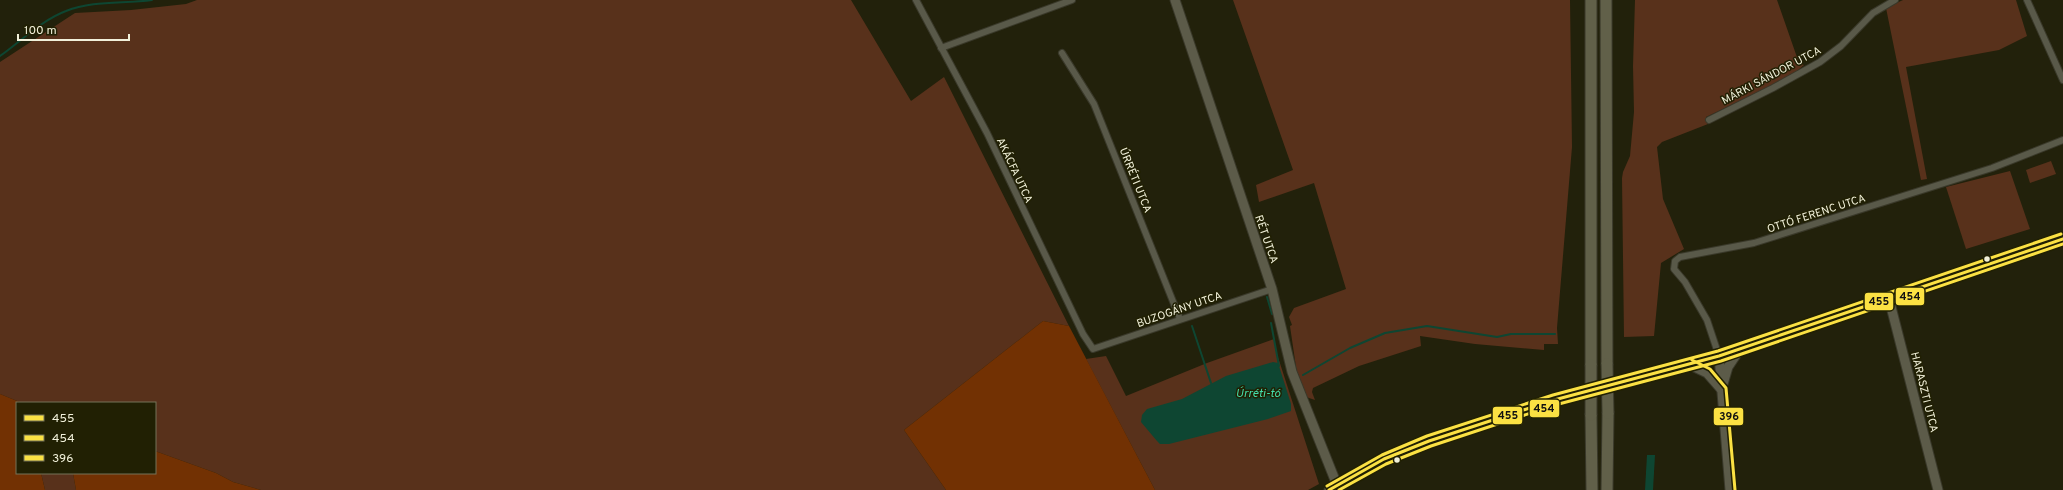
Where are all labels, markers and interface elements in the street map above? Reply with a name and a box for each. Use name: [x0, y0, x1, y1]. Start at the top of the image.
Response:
scale bar: [18, 16, 129, 42]
text: 100 m: [24, 23, 57, 39]
street label: MÁRKI SÁNDOR UTCA: [1719, 43, 1824, 108]
street label: AKÁCFA UTCA: [993, 135, 1036, 205]
street label: ÚRRÉTI UTCA: [1116, 145, 1155, 215]
street label: OTTÓ FERENC UTCA: [1765, 190, 1867, 236]
street label: RÉT UTCA: [1251, 213, 1282, 265]
unlabelled marker: [1982, 254, 1992, 264]
line badge: 454: [1895, 287, 1925, 306]
street label: BUZOGÁNY UTCA: [1135, 288, 1224, 331]
text: 454: [1899, 290, 1921, 304]
line badge: 455: [1864, 292, 1894, 311]
text: 455: [1869, 295, 1890, 309]
street label: HARASZTI UTCA: [1907, 350, 1941, 434]
water label: Úrréti-tó: [1236, 386, 1281, 402]
line badge: 454: [1529, 399, 1560, 418]
legend: [16, 402, 156, 474]
text: 454: [1533, 402, 1555, 416]
line badge: 455: [1492, 406, 1523, 425]
line badge: 396: [1713, 407, 1744, 426]
text: 455: [1498, 409, 1519, 423]
text: 396: [1719, 410, 1739, 424]
text: 455: [52, 411, 74, 427]
text: 454: [52, 431, 75, 447]
text: 396: [52, 451, 73, 467]
unlabelled marker: [1392, 455, 1402, 465]

